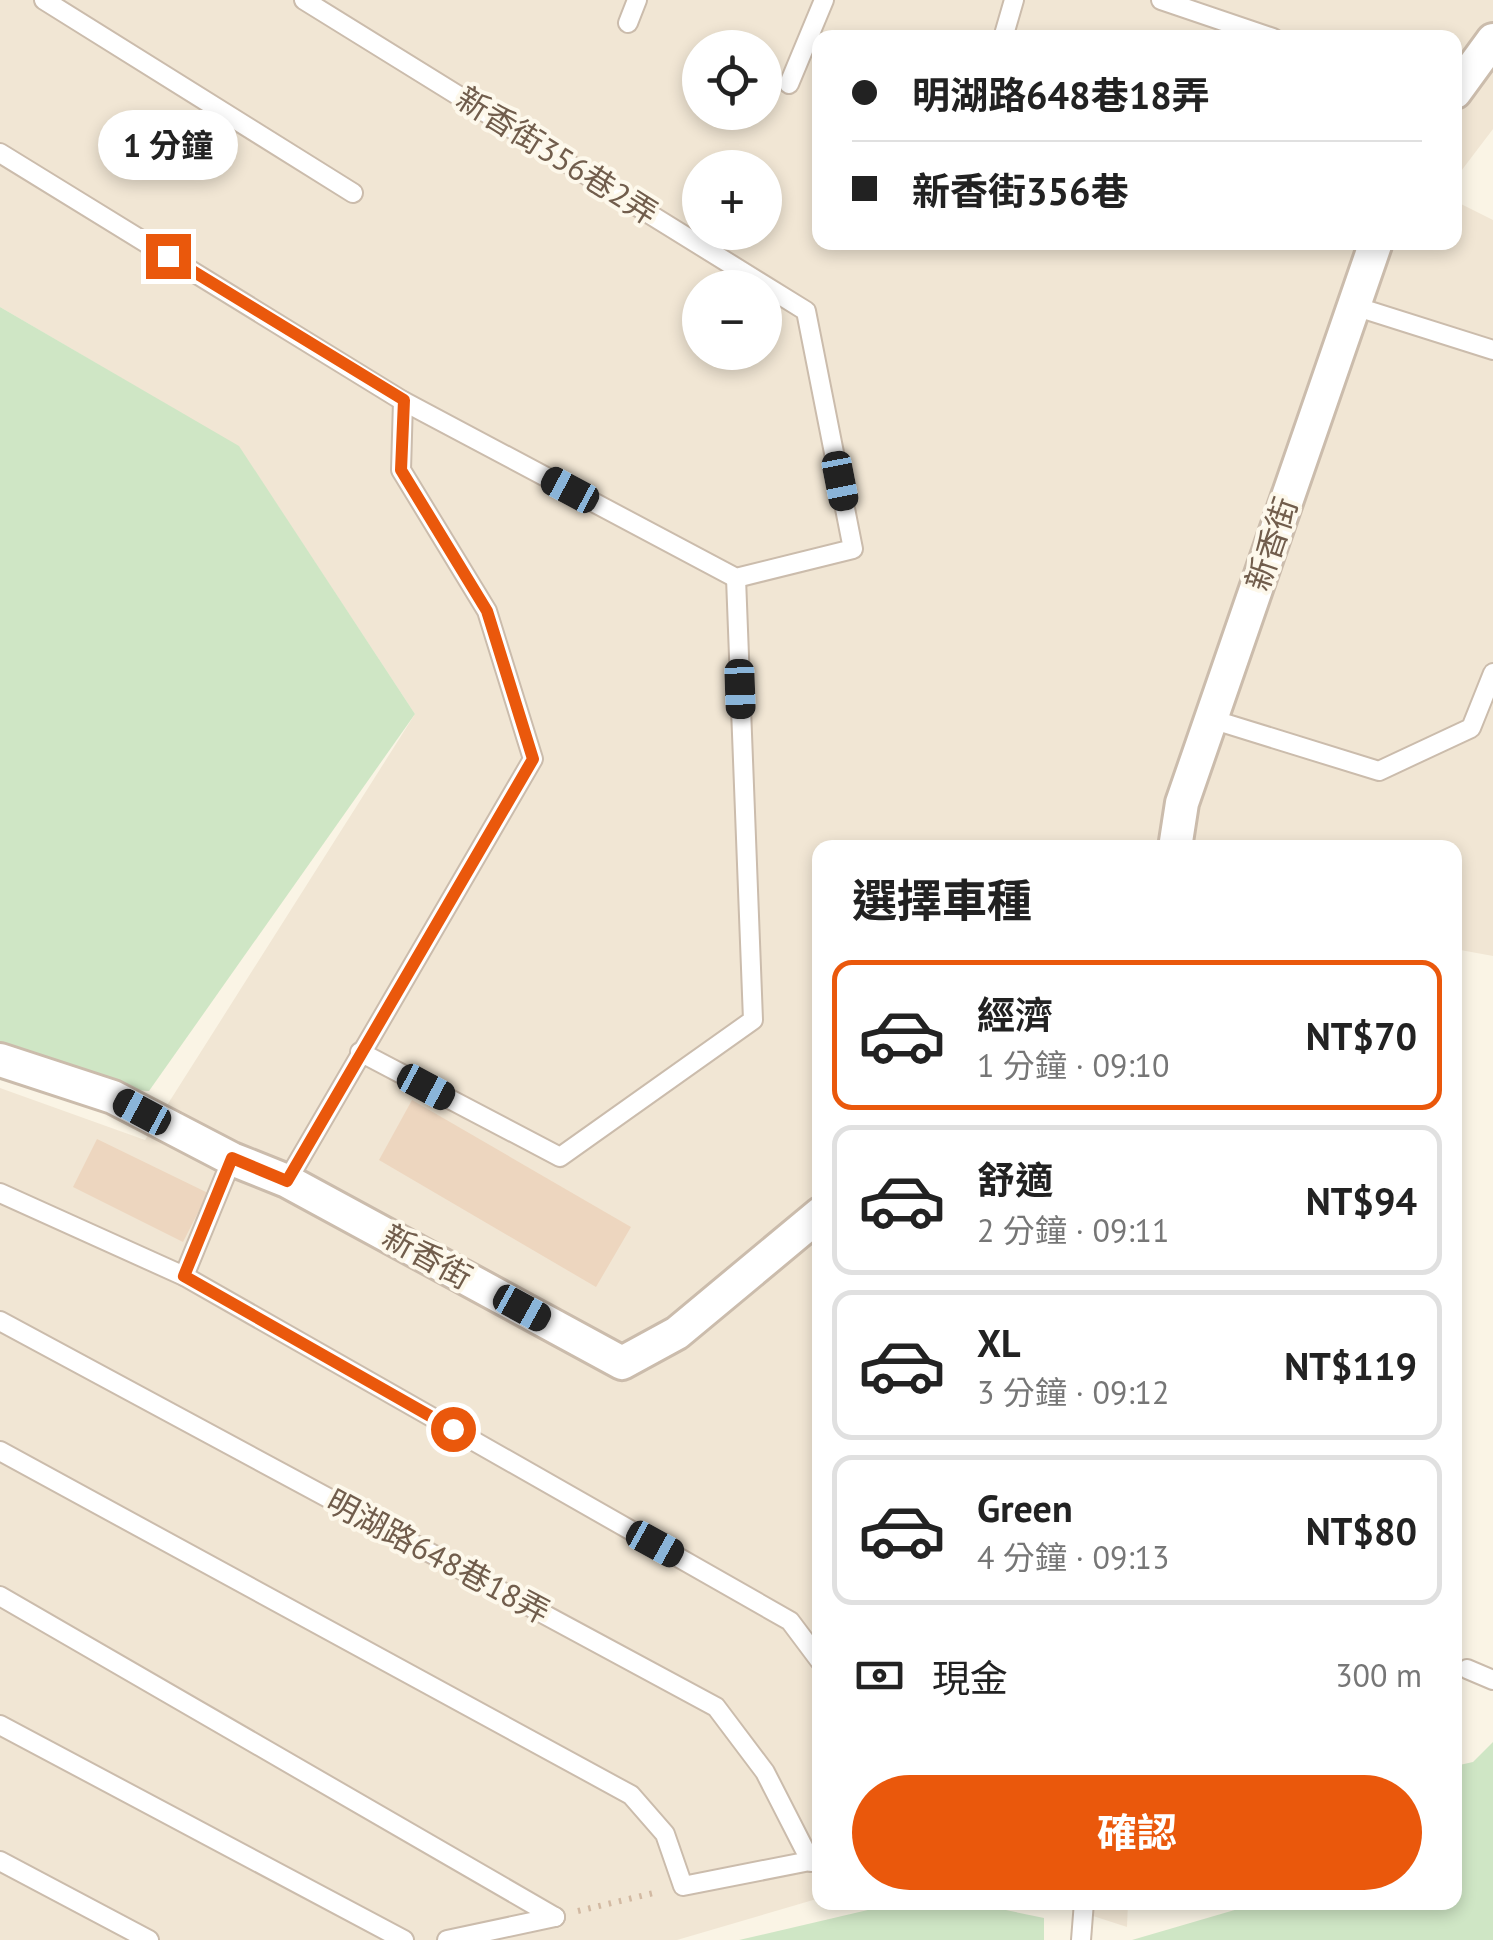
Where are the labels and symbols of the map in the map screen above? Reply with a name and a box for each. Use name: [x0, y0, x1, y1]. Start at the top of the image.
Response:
street label: 新香街356巷2弄: [449, 76, 666, 234]
callout: 1 分鐘: [98, 111, 238, 181]
route end: [146, 234, 191, 279]
car: [820, 449, 860, 513]
car: [536, 463, 604, 517]
street label: 新香街: [1236, 491, 1307, 596]
car: [724, 658, 756, 720]
car: [392, 1060, 460, 1114]
car: [108, 1085, 176, 1139]
street label: 新香街: [375, 1214, 480, 1298]
car: [488, 1280, 556, 1336]
route start: [431, 1407, 476, 1452]
street label: 明湖路648巷18弄: [319, 1480, 557, 1633]
car: [621, 1516, 689, 1572]

